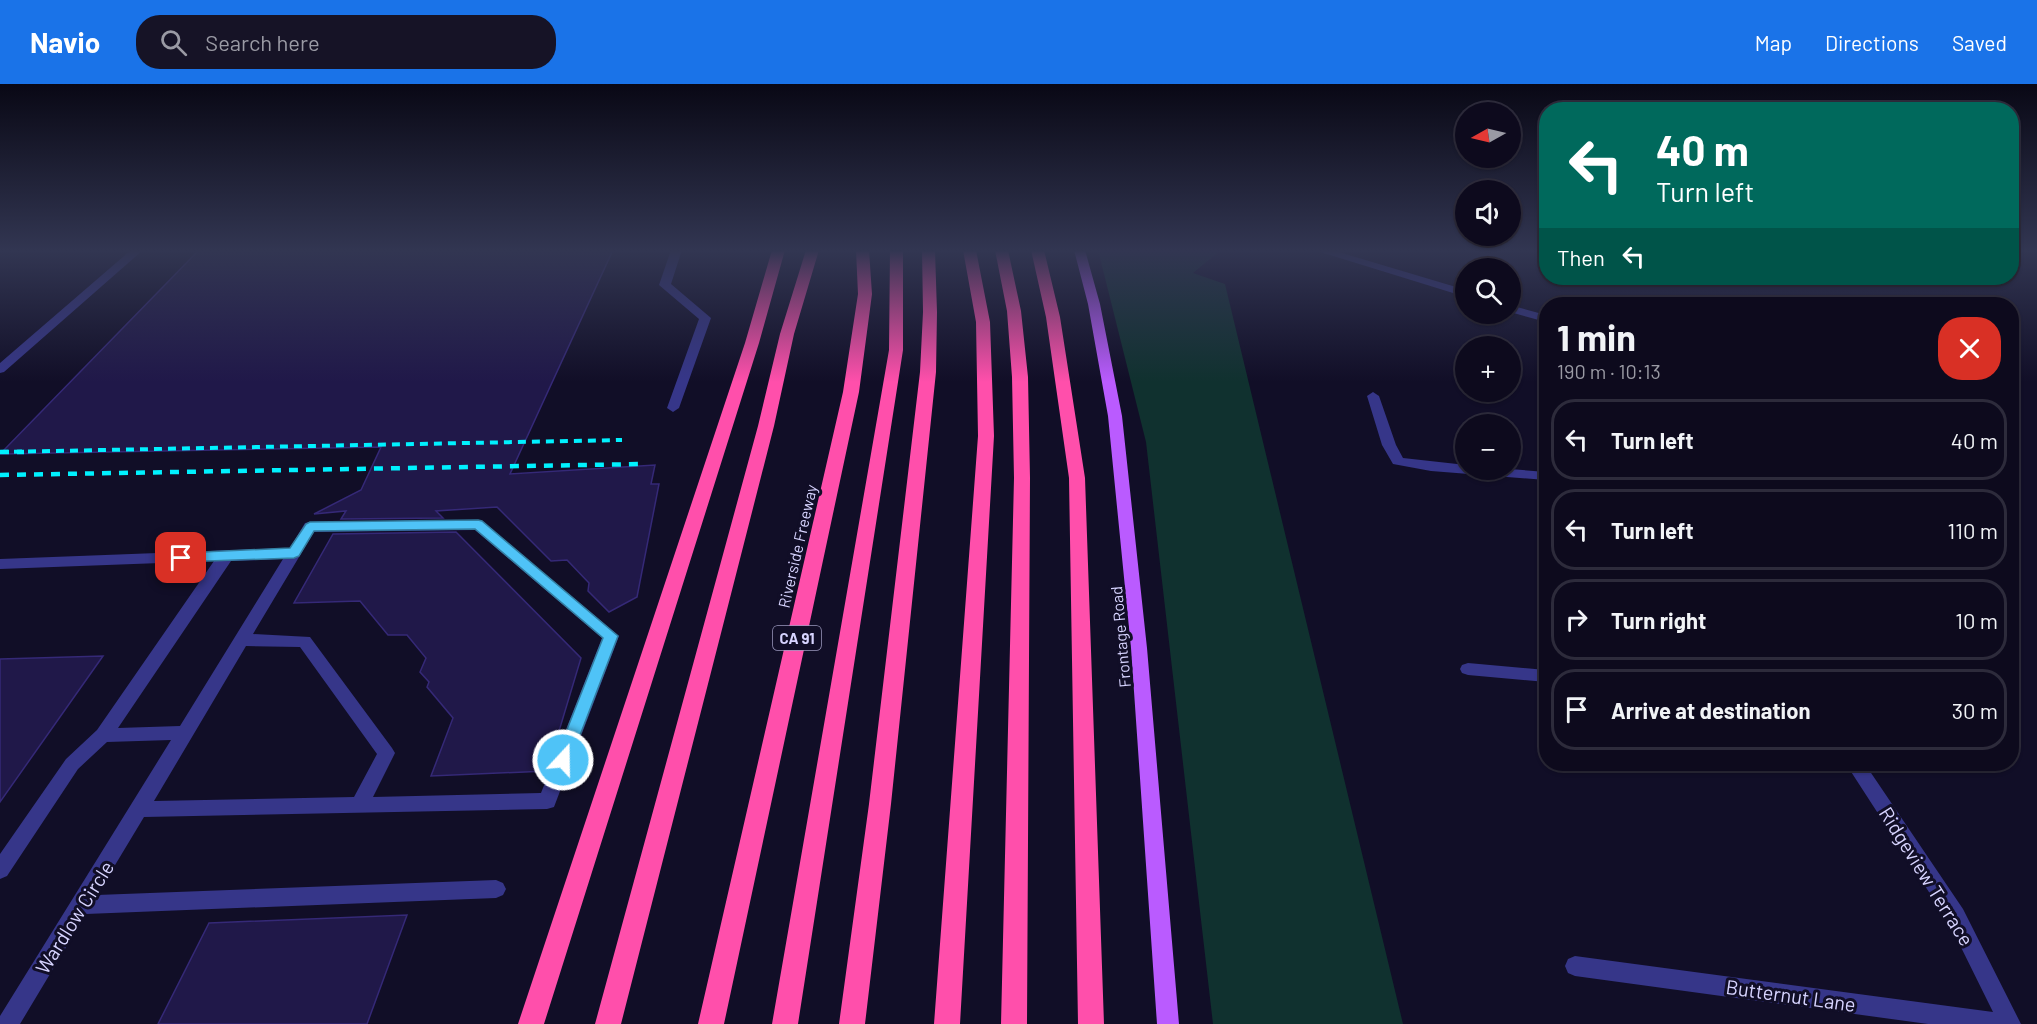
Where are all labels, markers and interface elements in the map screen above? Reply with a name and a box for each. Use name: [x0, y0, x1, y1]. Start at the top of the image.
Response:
search box: [136, 15, 556, 69]
text: Navio: [30, 25, 100, 59]
icon: search: [157, 26, 190, 59]
text: Search here: [205, 29, 320, 55]
text: Map: [1755, 30, 1792, 55]
text: Directions: [1825, 30, 1919, 55]
text: Saved: [1952, 30, 2007, 55]
north arrow: [1455, 102, 1521, 168]
map controls: [1455, 102, 1521, 480]
text: 40 m: [1656, 124, 1749, 174]
icon: left: [1557, 126, 1635, 204]
text: Turn left: [1656, 175, 1754, 207]
button: sound: [1455, 180, 1521, 246]
icon: left: [1617, 240, 1650, 273]
text: Then: [1557, 244, 1605, 270]
button: search: [1455, 258, 1521, 324]
text: 1 min: [1557, 315, 1636, 358]
button: close: [1938, 317, 2001, 380]
button: +: [1455, 336, 1521, 402]
text: 190 m · 10:13: [1557, 359, 1661, 383]
button: −: [1455, 414, 1521, 480]
icon: left: [1560, 423, 1593, 456]
text: Turn left: [1611, 427, 1694, 453]
text: 40 m: [1951, 427, 1998, 453]
street label: Riverside Freeway: [774, 482, 821, 610]
icon: left: [1560, 513, 1593, 546]
text: Turn left: [1611, 517, 1694, 543]
text: 110 m: [1948, 517, 1998, 543]
pin: [155, 532, 206, 583]
icon: arrive: [164, 541, 197, 574]
street label: Frontage Road: [1106, 586, 1134, 688]
icon: right: [1560, 603, 1593, 636]
text: Turn right: [1611, 607, 1706, 633]
text: 10 m: [1955, 607, 1998, 633]
road number: CA 91: [773, 626, 821, 650]
icon: arrive: [1560, 693, 1593, 726]
text: Arrive at destination: [1611, 697, 1810, 723]
text: 30 m: [1952, 697, 1998, 723]
position arrow: [531, 728, 595, 792]
street label: Ridgeview Terrace: [1875, 802, 1979, 950]
street label: Wardlow Circle: [30, 856, 118, 978]
street label: Butternut Lane: [1725, 974, 1857, 1016]

